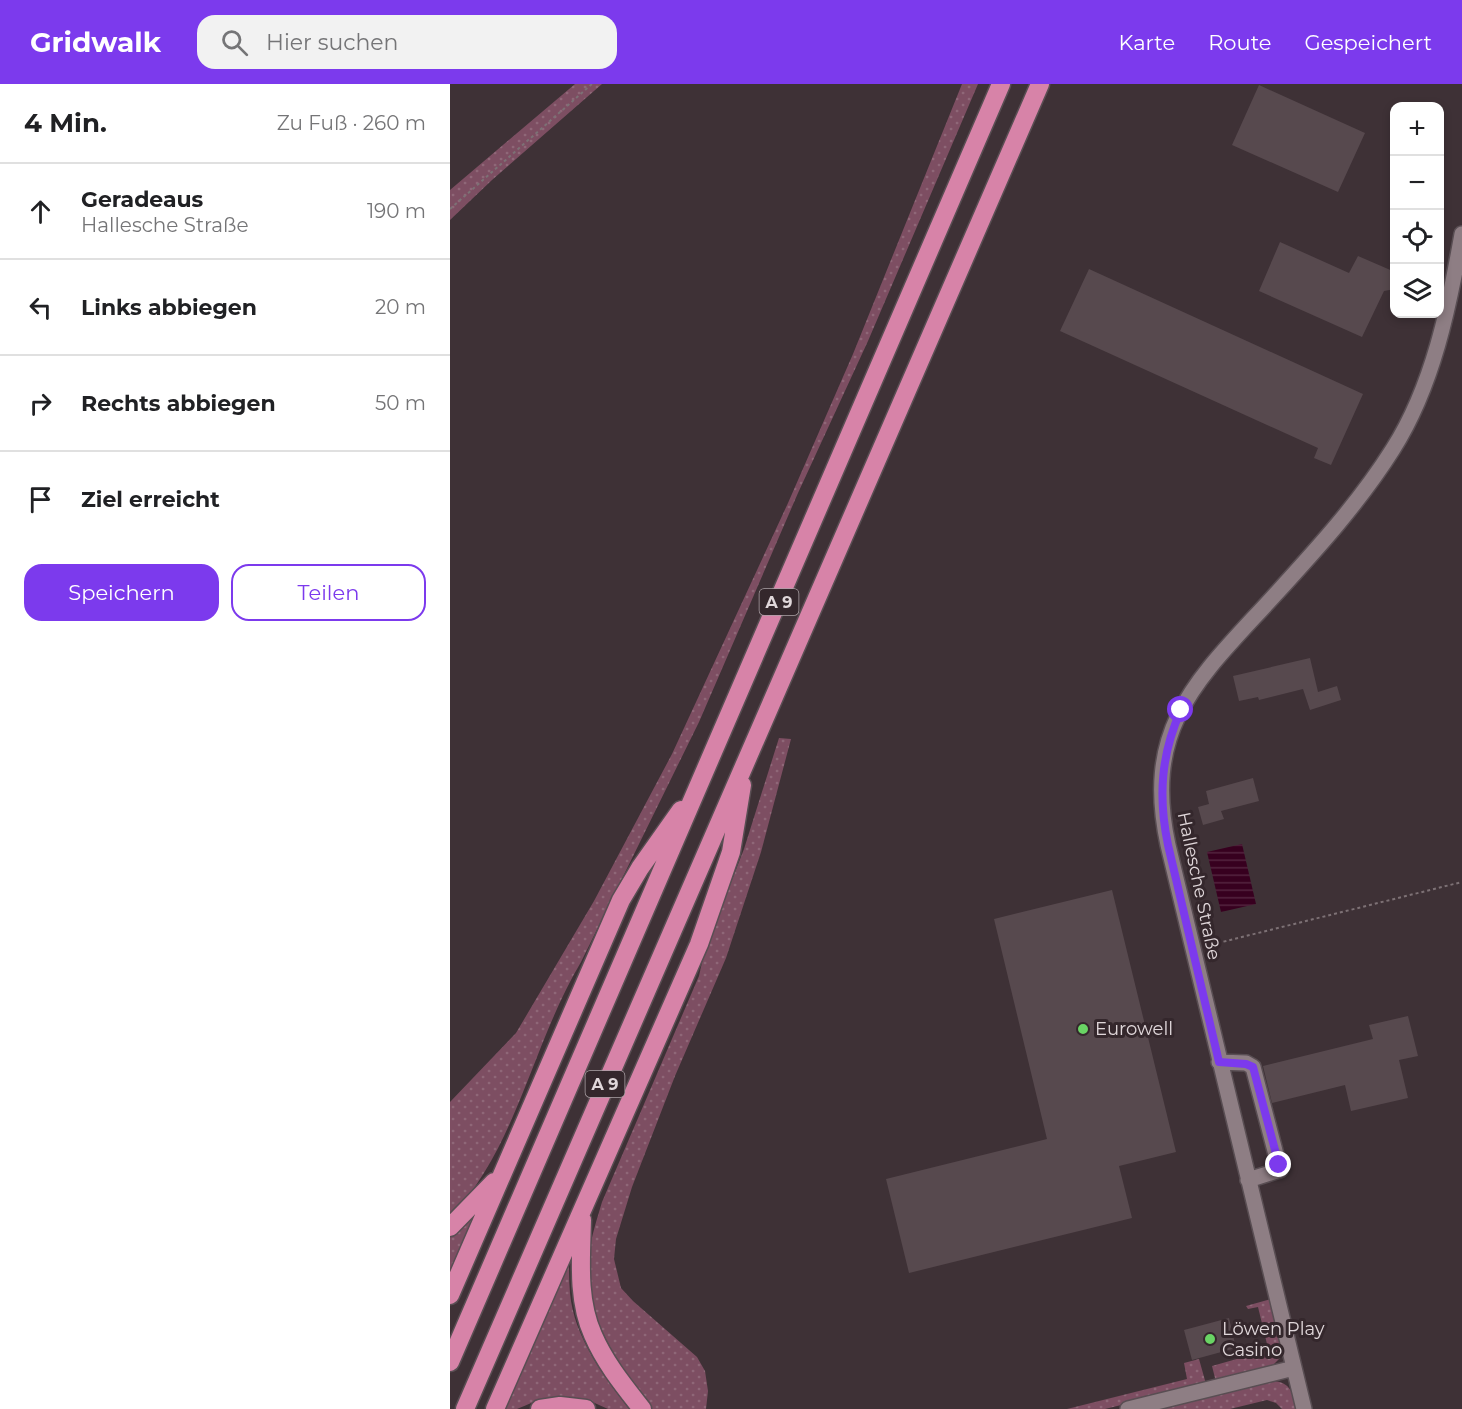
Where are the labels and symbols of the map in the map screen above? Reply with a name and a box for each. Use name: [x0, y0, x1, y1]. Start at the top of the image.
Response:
road number: A 9: [760, 589, 798, 615]
route start: [1167, 696, 1193, 722]
street label: Hallesche Straße: [1173, 810, 1225, 962]
place label: Eurowell: [1095, 1018, 1173, 1040]
marker: Eurowell: [1076, 1022, 1090, 1036]
road number: A 9: [586, 1071, 624, 1097]
route end: [1265, 1151, 1291, 1177]
place label: Löwen Play Casino: [1222, 1318, 1325, 1361]
marker: Löwen Play Casino: [1203, 1332, 1217, 1346]

